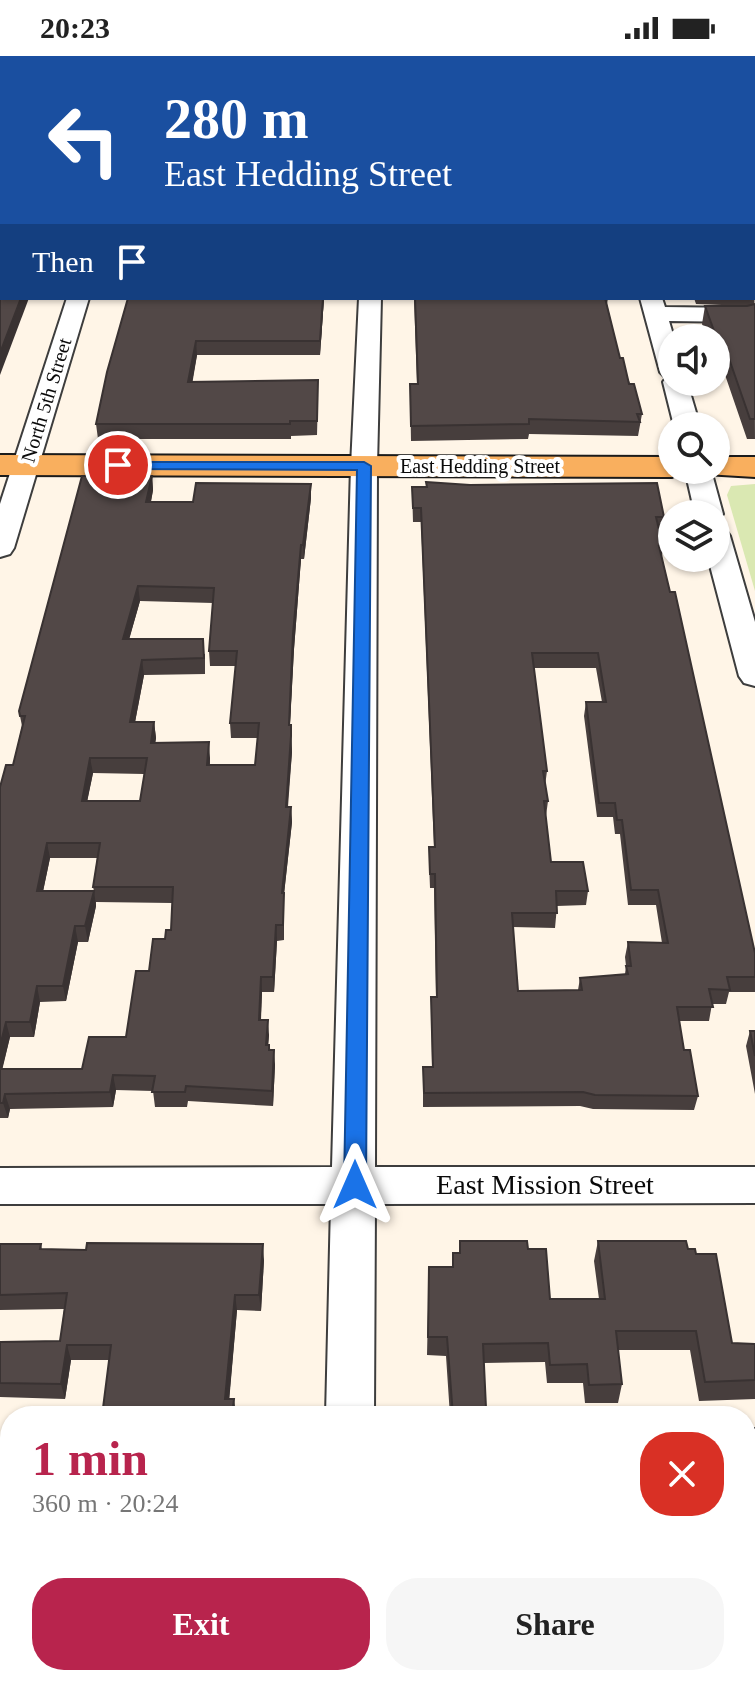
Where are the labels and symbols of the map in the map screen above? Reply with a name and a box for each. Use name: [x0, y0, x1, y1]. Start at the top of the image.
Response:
street label: North 5th Street: [17, 335, 75, 465]
pin: [84, 431, 152, 499]
street label: East Hedding Street: [400, 455, 560, 478]
position arrow: [313, 1143, 397, 1227]
street label: East Mission Street: [436, 1169, 654, 1200]

